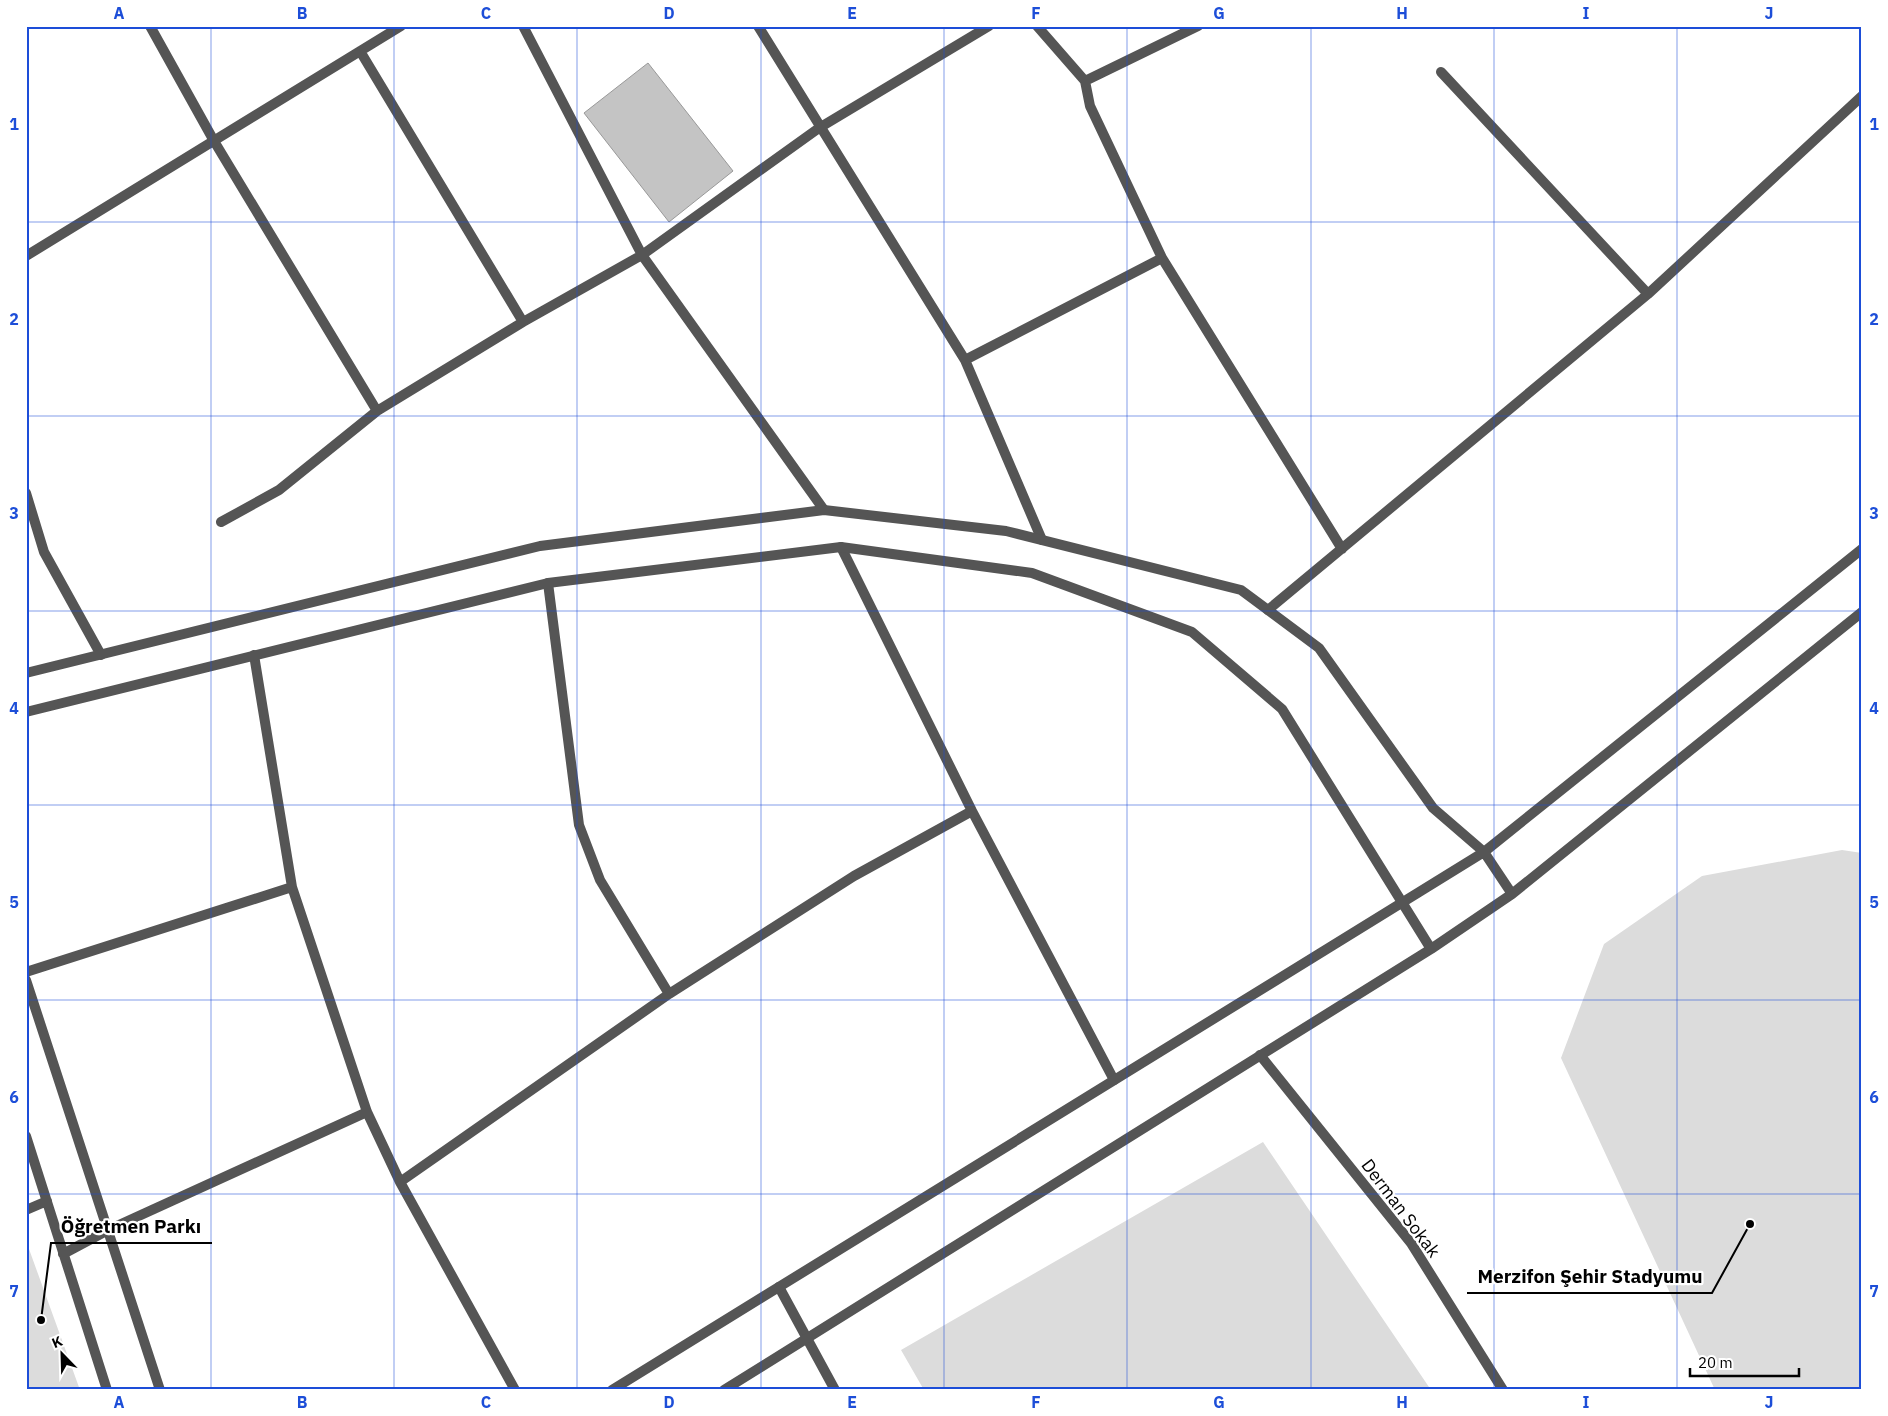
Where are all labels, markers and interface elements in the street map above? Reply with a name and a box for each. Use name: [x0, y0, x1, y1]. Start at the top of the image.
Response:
text: A: [114, 3, 125, 23]
text: B: [297, 3, 308, 23]
text: C: [481, 3, 491, 23]
text: D: [663, 3, 675, 23]
text: E: [847, 3, 857, 23]
text: F: [1031, 3, 1041, 23]
text: G: [1213, 3, 1225, 23]
text: H: [1396, 3, 1408, 23]
text: I: [1583, 3, 1590, 23]
text: J: [1765, 3, 1773, 23]
text: 1: [9, 114, 19, 134]
text: 1: [1869, 114, 1879, 134]
text: 2: [9, 309, 19, 329]
text: 2: [1869, 309, 1879, 329]
text: 3: [9, 503, 19, 523]
text: 3: [1869, 503, 1879, 523]
text: 4: [9, 698, 19, 718]
text: 4: [1869, 698, 1879, 718]
text: 5: [9, 892, 19, 912]
text: 5: [1869, 892, 1879, 912]
text: 6: [9, 1087, 19, 1107]
text: 6: [1869, 1087, 1879, 1107]
street label: Derman Sokak: [1356, 1154, 1446, 1262]
callout: Öğretmen Parkı: [51, 1209, 212, 1243]
text: Öğretmen Parkı: [61, 1214, 201, 1238]
callout: Merzifon Şehir Stadyumu: [1467, 1259, 1712, 1293]
text: Merzifon Şehir Stadyumu: [1477, 1264, 1703, 1288]
text: 7: [9, 1281, 19, 1301]
text: 7: [1869, 1281, 1879, 1301]
north arrow: [38, 1328, 88, 1378]
text: K: [49, 1332, 65, 1352]
scale bar: [1690, 1346, 1799, 1378]
text: 20 m: [1698, 1353, 1733, 1372]
text: A: [114, 1392, 125, 1412]
text: B: [297, 1392, 308, 1412]
text: C: [481, 1392, 491, 1412]
text: D: [663, 1392, 675, 1412]
text: E: [847, 1392, 857, 1412]
text: F: [1031, 1392, 1041, 1412]
text: G: [1213, 1392, 1225, 1412]
text: H: [1396, 1392, 1408, 1412]
text: I: [1583, 1392, 1590, 1412]
text: J: [1765, 1392, 1773, 1412]

